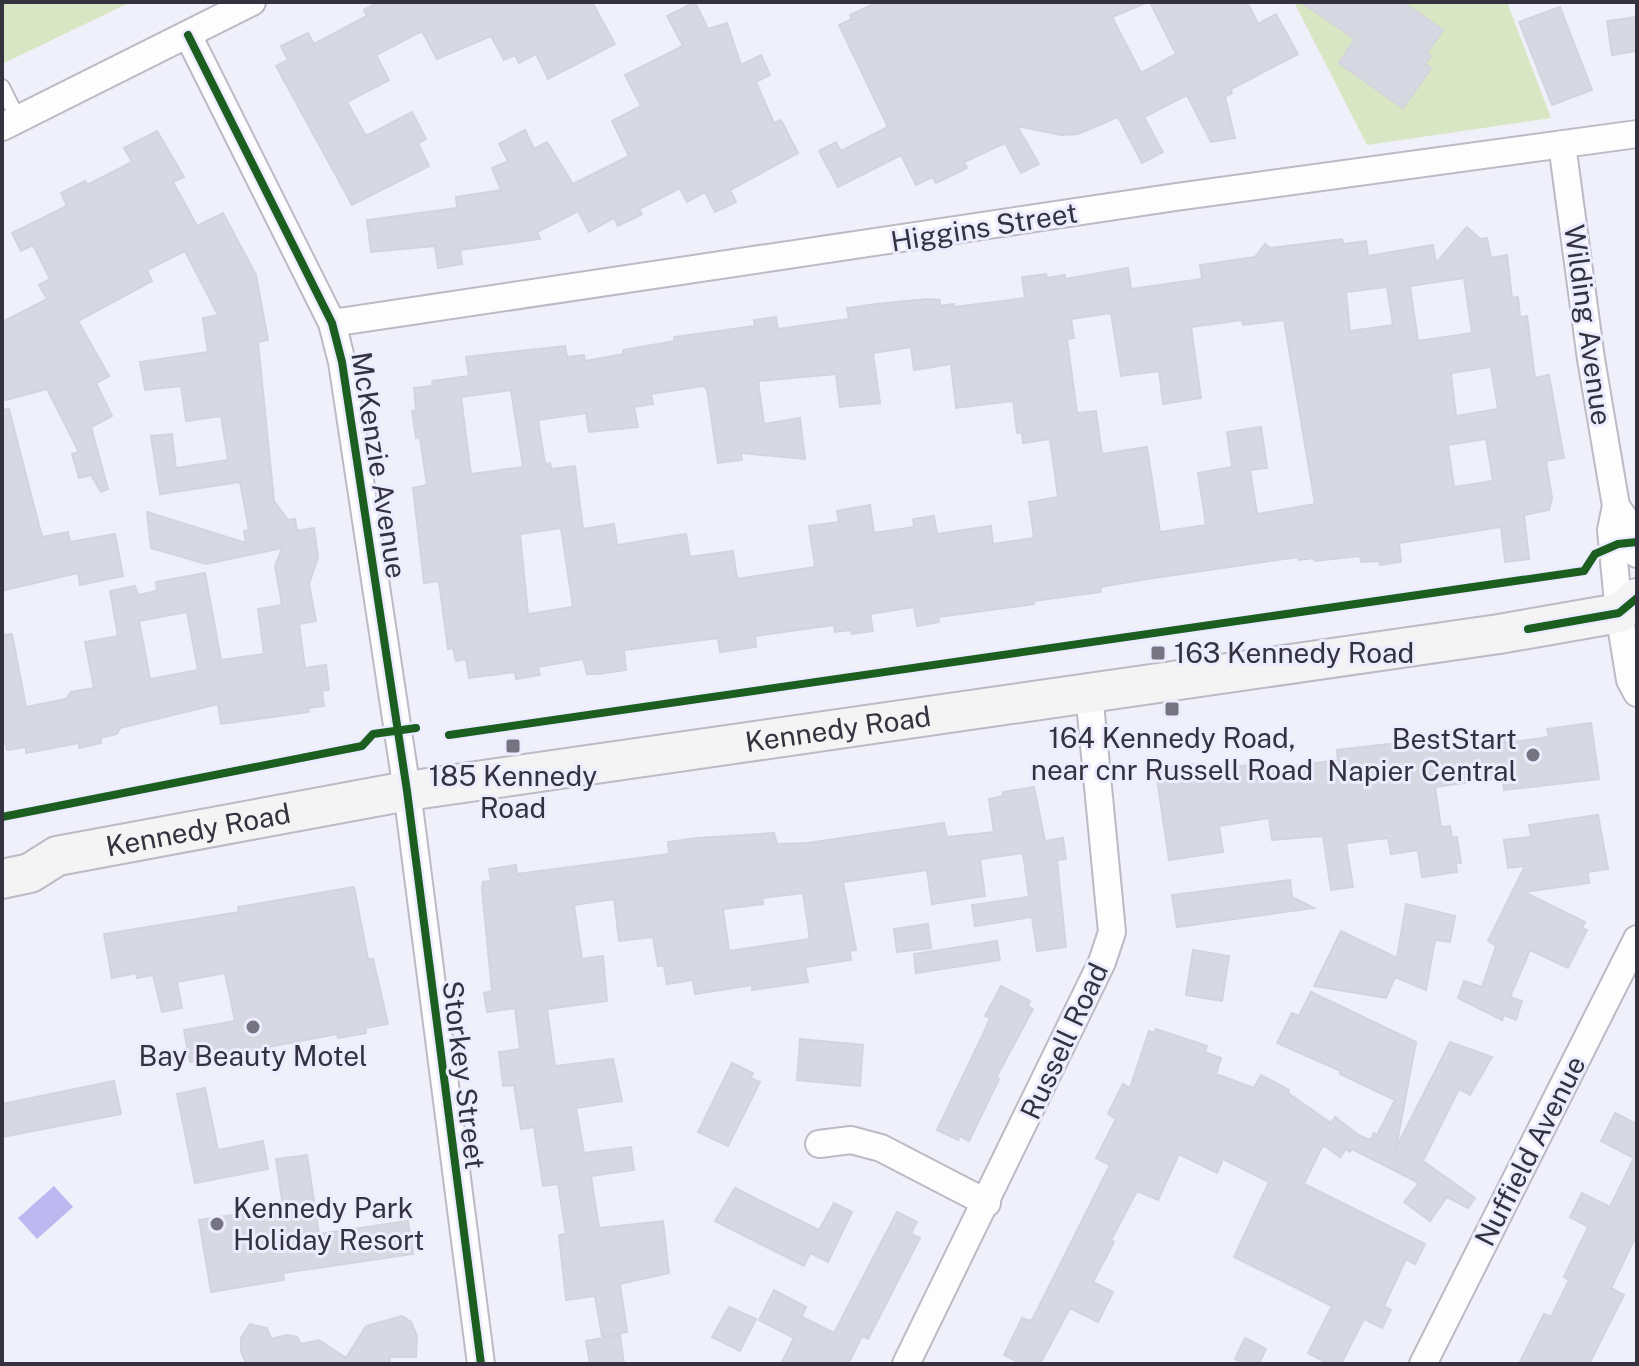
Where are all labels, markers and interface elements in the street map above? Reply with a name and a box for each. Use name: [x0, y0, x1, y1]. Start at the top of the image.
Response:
street label: Higgins Street: [888, 195, 1080, 258]
street label: Wilding Avenue: [1558, 223, 1619, 427]
street label: McKenzie Avenue: [345, 349, 414, 581]
place label: 163 Kennedy Road: [1174, 636, 1414, 669]
marker: 163 Kennedy Road: [1149, 644, 1167, 662]
street label: Kennedy Road: [743, 699, 933, 758]
marker: 164 Kennedy Road, near cnr Russell Road: [1163, 700, 1181, 718]
place label: 164 Kennedy Road, near cnr Russell Road: [1031, 721, 1313, 786]
place label: BestStart Napier Central: [1327, 722, 1517, 787]
marker: 185 Kennedy Road: [504, 737, 522, 755]
marker: BestStart Napier Central: [1524, 746, 1542, 764]
place label: 185 Kennedy Road: [429, 759, 597, 824]
street label: Kennedy Road: [103, 796, 293, 863]
street label: Russell Road: [1013, 957, 1114, 1124]
street label: Storkey Street: [437, 979, 492, 1171]
marker: Bay Beauty Motel: [244, 1018, 262, 1036]
place label: Bay Beauty Motel: [139, 1039, 368, 1072]
street label: Nuffield Avenue: [1467, 1050, 1592, 1251]
place label: Kennedy Park Holiday Resort: [233, 1191, 424, 1256]
marker: Kennedy Park Holiday Resort: [208, 1215, 226, 1233]

